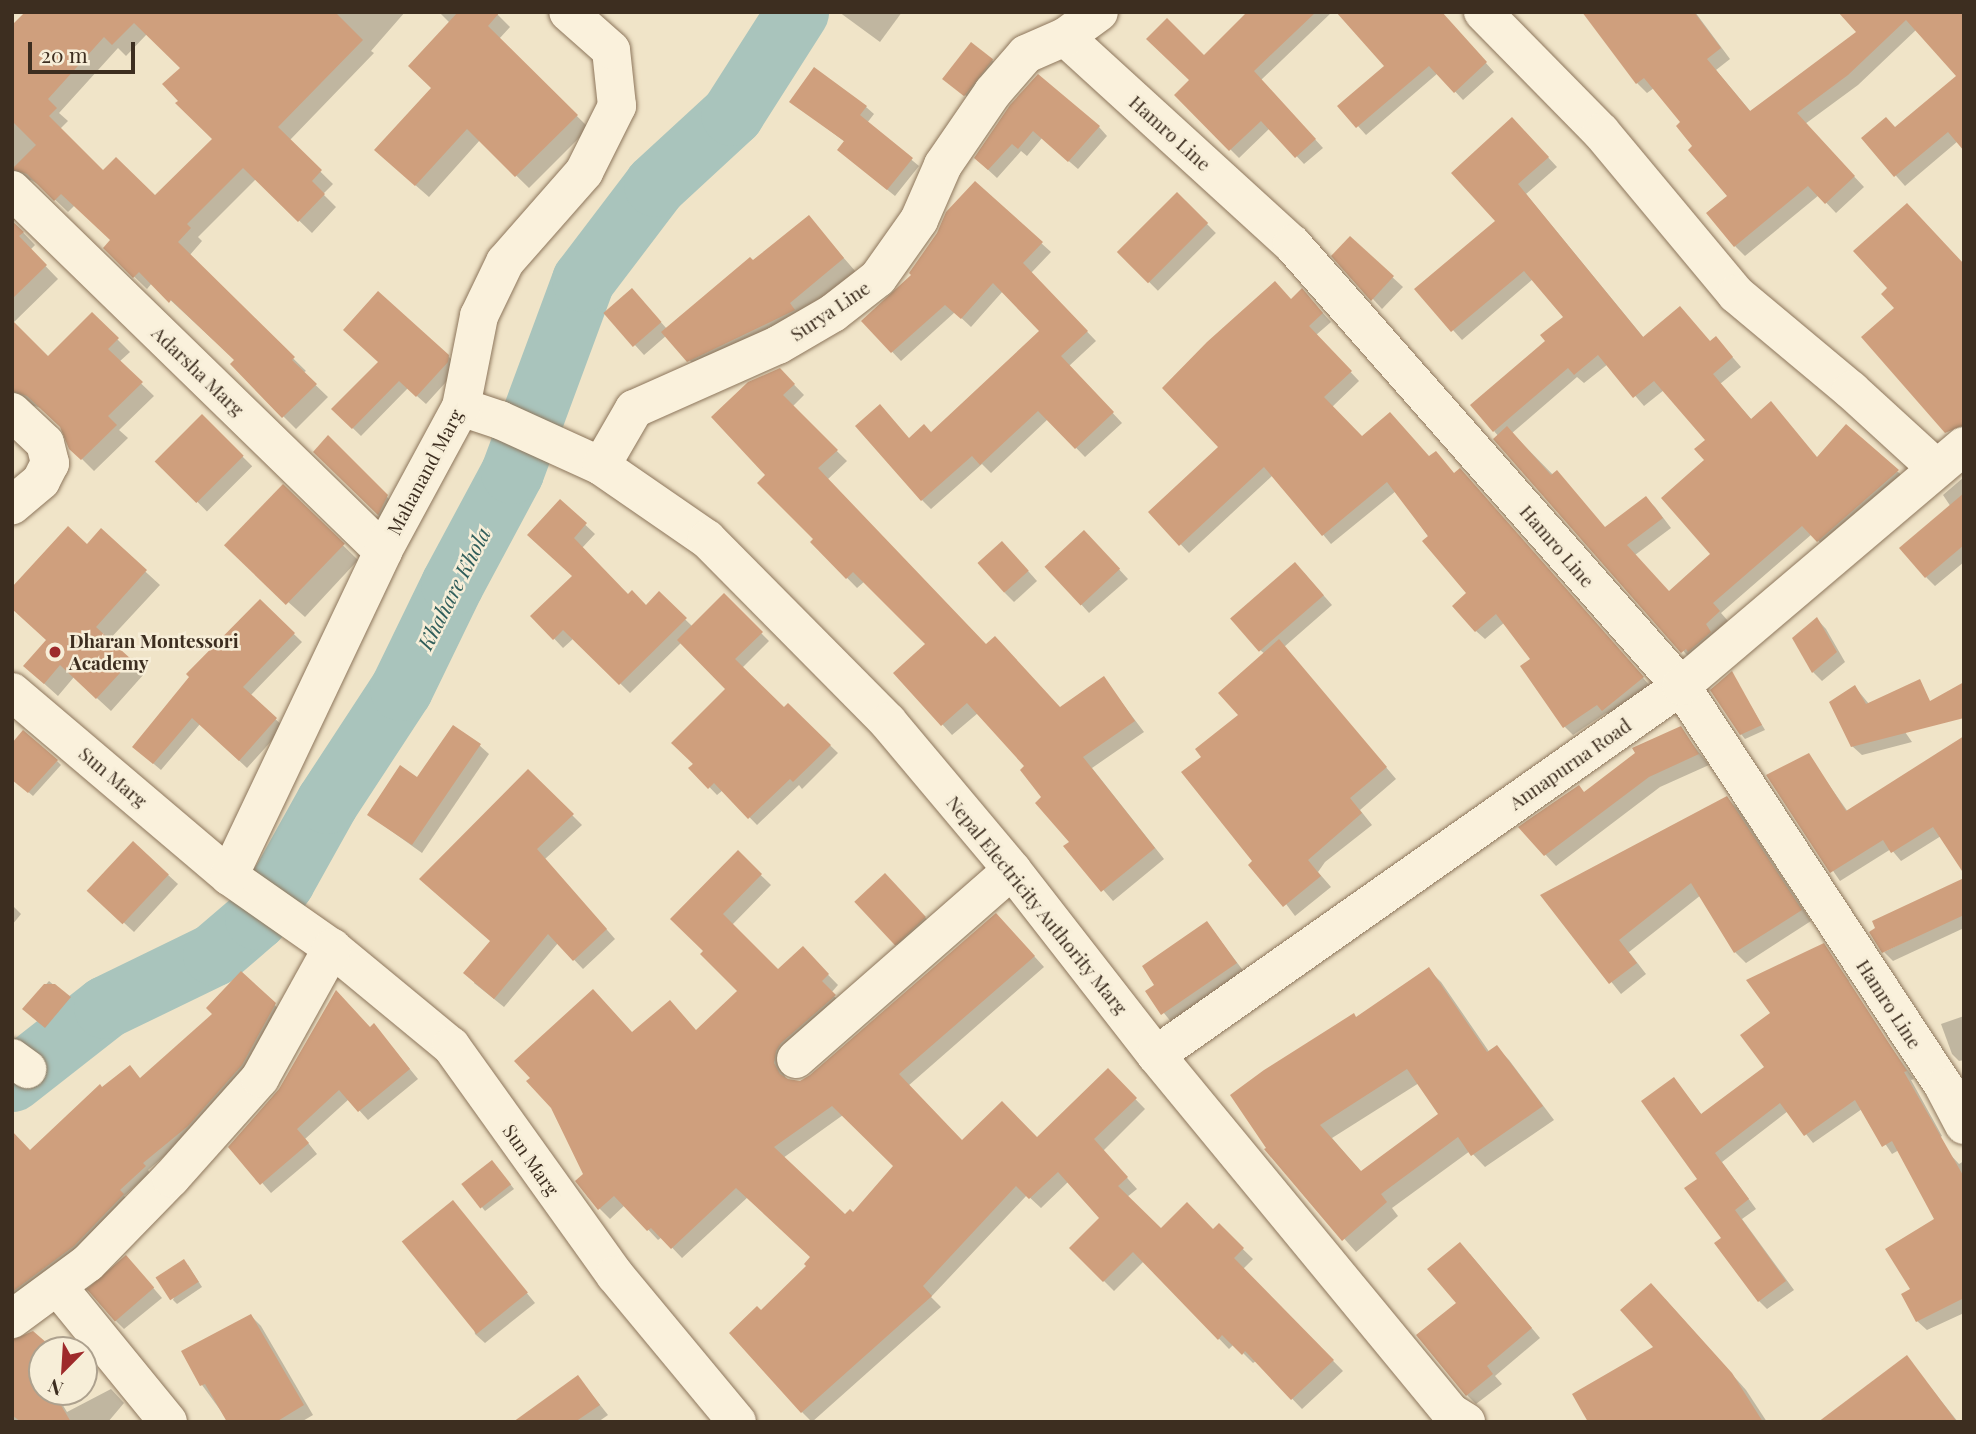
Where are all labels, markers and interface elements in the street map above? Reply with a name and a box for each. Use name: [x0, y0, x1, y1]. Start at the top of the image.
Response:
scale bar: [32, 28, 138, 72]
text: 20 m: [41, 40, 88, 68]
street label: Hamro Line: [1125, 91, 1215, 175]
street label: Surya Line: [786, 276, 874, 346]
street label: Adarsha Marg: [147, 321, 249, 421]
street label: Mahanand Marg: [382, 405, 468, 539]
street label: Hamro Line: [1515, 500, 1599, 592]
water label: Khahare Khola: [411, 523, 495, 653]
place label: Dharan Montessori Academy: [69, 630, 239, 674]
marker: Dharan Montessori Academy: [47, 644, 63, 660]
street label: Annapurna Road: [1505, 714, 1635, 814]
street label: Sun Marg: [74, 742, 152, 812]
street label: Nepal Electricity Authority Marg: [941, 791, 1133, 1019]
street label: Hamro Line: [1852, 955, 1926, 1053]
street label: Sun Marg: [498, 1120, 564, 1200]
north arrow: [28, 1336, 98, 1406]
text: N: [44, 1374, 67, 1403]

